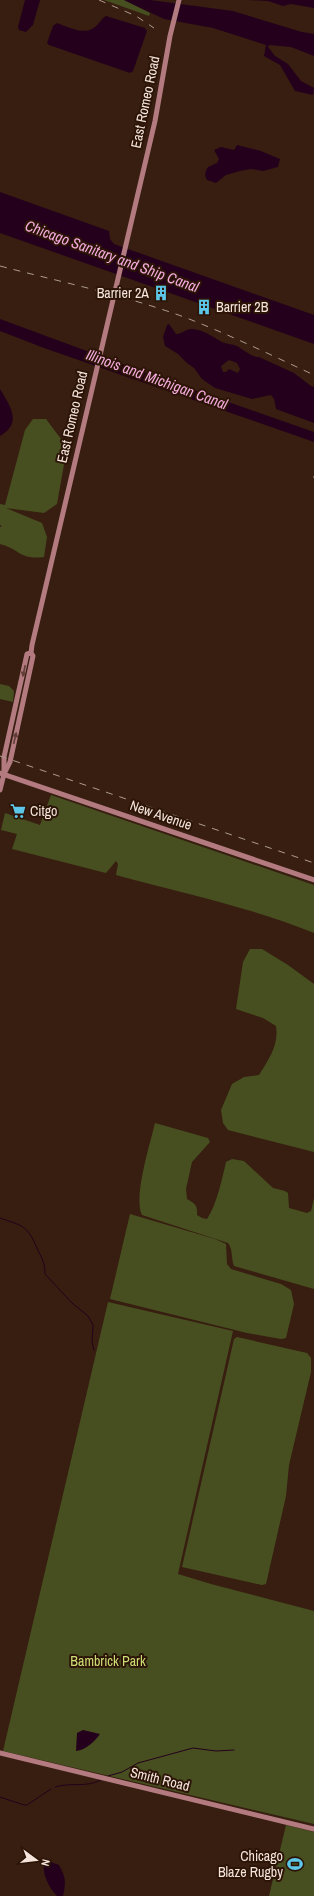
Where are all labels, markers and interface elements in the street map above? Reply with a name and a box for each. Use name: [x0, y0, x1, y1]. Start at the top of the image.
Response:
street label: East Romeo Road: [126, 54, 164, 150]
water label: Chicago Sanitary and Ship Canal: [22, 215, 202, 297]
place label: Barrier 2A: [97, 284, 149, 302]
building icon: Barrier 2A: [152, 284, 170, 302]
building icon: Barrier 2B: [195, 298, 213, 316]
place label: Barrier 2B: [216, 298, 269, 316]
water label: Illinois and Michigan Canal: [83, 344, 231, 414]
street label: East Romeo Road: [53, 369, 91, 465]
one-way arrow: [20, 664, 26, 677]
one-way arrow: [13, 731, 19, 744]
street label: New Avenue: [128, 796, 194, 834]
supermarket icon: Citgo: [9, 802, 27, 820]
place label: Citgo: [30, 802, 57, 820]
park label: Bambrick Park: [70, 1652, 146, 1670]
street label: Smith Road: [128, 1763, 192, 1795]
north arrow: [16, 1840, 56, 1880]
place label: Chicago Blaze Rugby: [218, 1847, 283, 1881]
sports icon: Chicago Blaze Rugby: [286, 1855, 304, 1873]
text: N: [38, 1858, 53, 1868]

